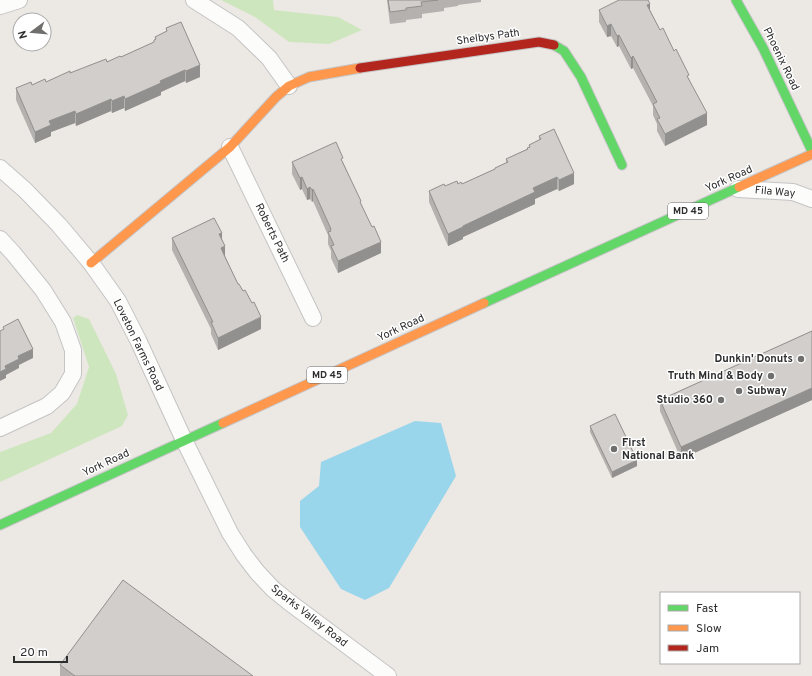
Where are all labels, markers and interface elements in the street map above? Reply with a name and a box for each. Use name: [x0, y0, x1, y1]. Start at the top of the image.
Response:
north arrow: [12, 12, 52, 52]
street label: Phoenix Road: [760, 25, 802, 93]
street label: Shelbys Path: [455, 26, 521, 48]
text: N: [16, 29, 31, 40]
street label: York Road: [703, 162, 755, 196]
street label: Fila Way: [754, 183, 796, 201]
street label: Roberts Path: [252, 201, 292, 265]
road number: MD 45: [668, 203, 708, 219]
street label: Loveton Farms Road: [110, 297, 166, 393]
street label: York Road: [375, 311, 427, 345]
place label: Dunkin' Donuts: [715, 352, 793, 366]
marker: Dunkin' Donuts: [796, 354, 806, 364]
road number: MD 45: [307, 367, 347, 383]
place label: Truth Mind & Body: [668, 369, 763, 383]
marker: Truth Mind & Body: [766, 371, 776, 381]
place label: Subway: [747, 384, 787, 398]
marker: Subway: [734, 386, 744, 396]
place label: Studio 360: [656, 393, 713, 407]
marker: Studio 360: [716, 395, 726, 405]
place label: First National Bank: [622, 436, 694, 463]
marker: First National Bank: [609, 444, 619, 454]
street label: York Road: [80, 446, 132, 480]
street label: Sparks Valley Road: [268, 582, 350, 650]
legend: [660, 592, 800, 664]
text: Fast: [696, 601, 718, 617]
text: Slow: [696, 621, 722, 637]
scale bar: [14, 638, 67, 664]
text: Jam: [696, 641, 719, 657]
text: 20 m: [20, 645, 48, 661]

